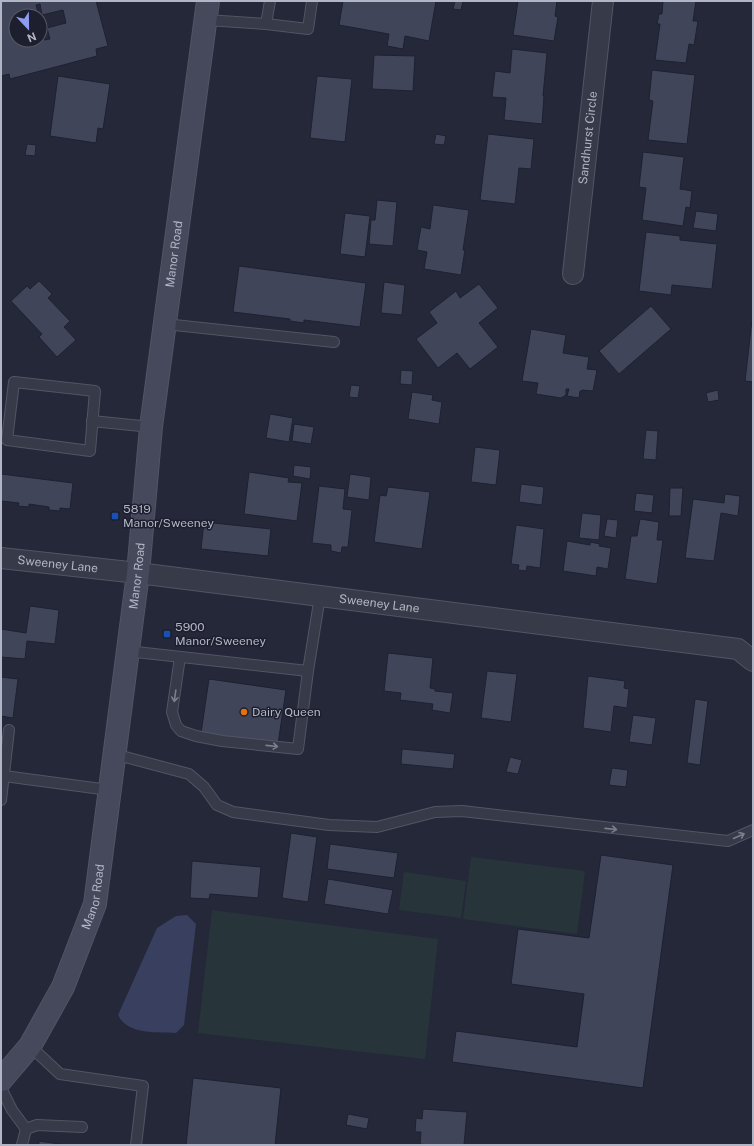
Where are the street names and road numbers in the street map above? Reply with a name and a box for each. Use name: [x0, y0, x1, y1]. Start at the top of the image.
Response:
street label: Sandhurst Circle: [576, 90, 600, 185]
street label: Manor Road: [163, 220, 186, 288]
street label: Manor Road: [126, 542, 148, 610]
street label: Sweeney Lane: [17, 553, 99, 576]
street label: Sweeney Lane: [338, 592, 421, 616]
street label: Manor Road: [79, 863, 107, 931]

